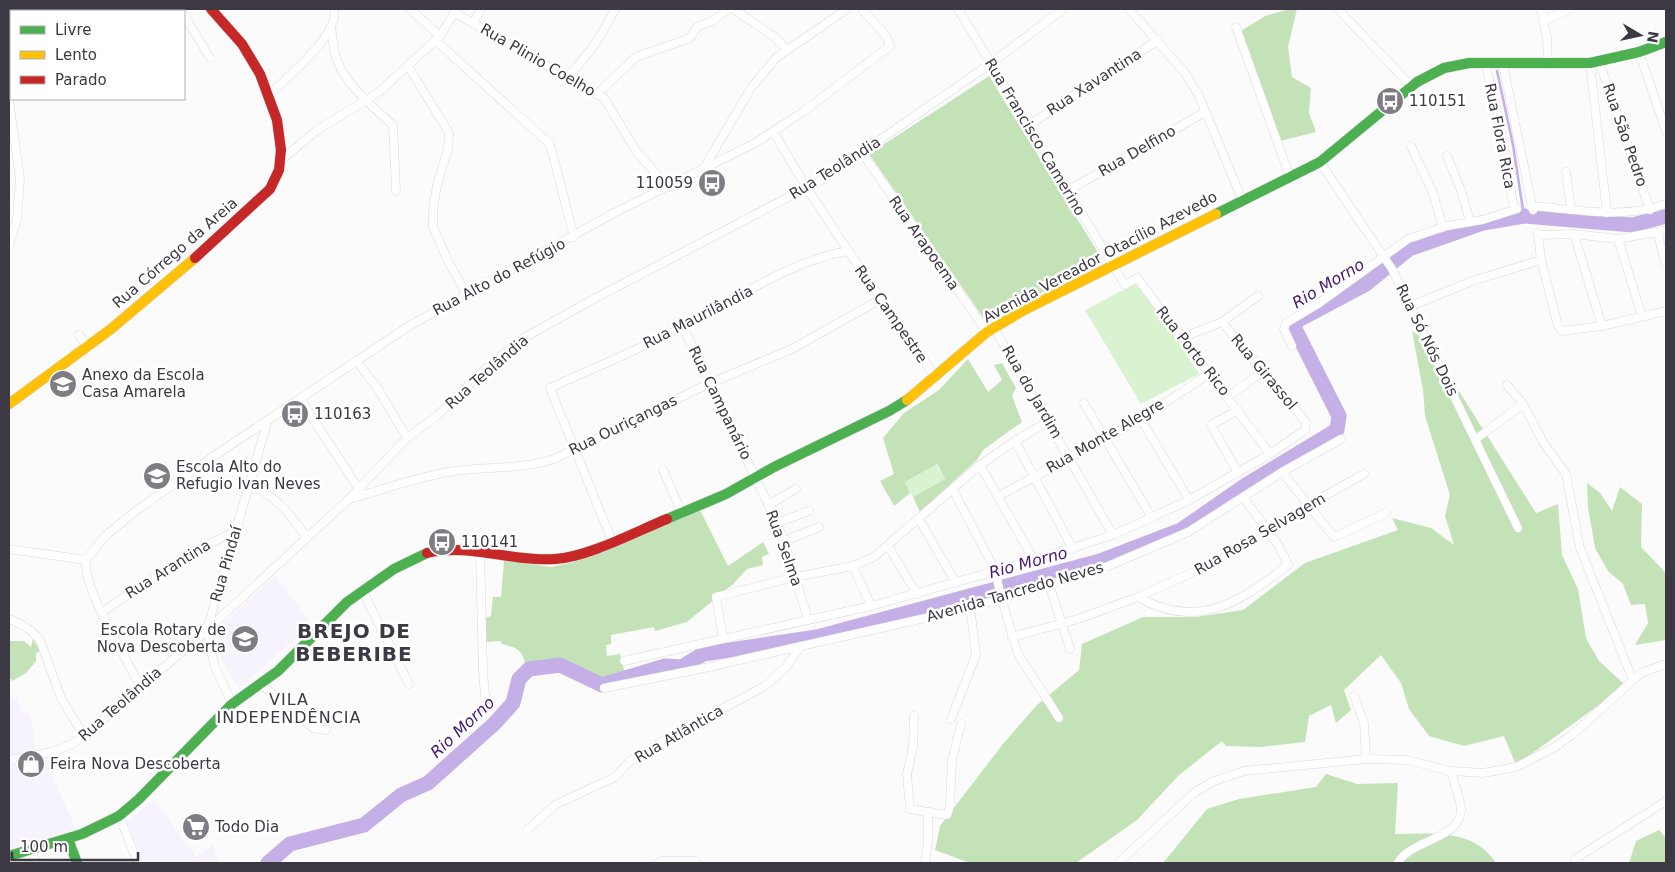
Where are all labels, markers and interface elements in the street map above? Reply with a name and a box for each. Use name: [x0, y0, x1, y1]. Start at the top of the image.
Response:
legend: [10, 10, 185, 100]
north arrow: [1615, 10, 1665, 60]
street label: Rua Plinio Coelho: [477, 20, 599, 100]
text: Livre: [55, 21, 91, 39]
text: N: [1644, 30, 1662, 44]
street label: Rua Xavantina: [1043, 45, 1145, 119]
text: Lento: [55, 46, 97, 64]
street label: Rua Francisco Camerino: [981, 55, 1089, 219]
text: Parado: [55, 71, 107, 89]
street label: Rua São Pedro: [1599, 81, 1651, 189]
street label: Rua Flora Rica: [1481, 82, 1519, 190]
bus stop icon: 110151: [1375, 86, 1405, 116]
place label: 110151: [1409, 92, 1466, 110]
street label: Rua Delfino: [1095, 122, 1179, 180]
street label: Rua Teolândia: [786, 133, 884, 203]
bus stop icon: 110059: [697, 168, 727, 198]
place label: 110059: [636, 174, 693, 192]
street label: Avenida Vereador Otacílio Azevedo: [980, 187, 1220, 327]
street label: Rua Arapoema: [885, 193, 963, 293]
street label: Rua Córrego da Areia: [109, 194, 241, 312]
street label: Rua Alto do Refúgio: [430, 234, 568, 320]
water label: Rio Morno: [1289, 254, 1368, 312]
street label: Rua Campestre: [851, 262, 931, 366]
street label: Rua Só Nós Dois: [1392, 281, 1462, 399]
street label: Rua Maurilândia: [640, 282, 756, 352]
street label: Rua Porto Rico: [1152, 303, 1234, 399]
street label: Rua Girassol: [1227, 330, 1301, 414]
street label: Rua Teolândia: [442, 331, 532, 413]
street label: Rua do Jardim: [998, 342, 1066, 442]
street label: Rua Campanário: [685, 343, 755, 463]
place label: Anexo da Escola Casa Amarela: [82, 366, 205, 401]
school or university icon: Anexo da Escola Casa Amarela: [48, 369, 78, 399]
street label: Rua Ouriçangas: [566, 391, 680, 459]
street label: Rua Monte Alegre: [1043, 395, 1167, 477]
bus stop icon: 110163: [280, 399, 310, 429]
place label: 110163: [314, 405, 371, 423]
place label: Escola Alto do Refugio Ivan Neves: [176, 458, 321, 493]
school or university icon: Escola Alto do Refugio Ivan Neves: [142, 461, 172, 491]
street label: Rua Rosa Selvagem: [1191, 489, 1329, 579]
street label: Rua Selma: [762, 507, 806, 589]
street label: Rua Pindaí: [207, 523, 246, 604]
bus stop icon: 110141: [427, 527, 457, 557]
place label: 110141: [461, 533, 518, 551]
street label: Rua Arantina: [122, 536, 214, 602]
water label: Rio Morno: [987, 543, 1070, 582]
street label: Avenida Tancredo Neves: [924, 558, 1106, 626]
district label: BREJO DE BEBERIBE: [295, 619, 413, 666]
place label: Escola Rotary de Nova Descoberta: [97, 621, 226, 656]
school or university icon: Escola Rotary de Nova Descoberta: [230, 624, 260, 654]
street label: Rua Teolândia: [75, 663, 165, 745]
district label: VILA INDEPENDÊNCIA: [216, 690, 362, 727]
water label: Rio Morno: [426, 693, 498, 762]
street label: Rua Atlântica: [631, 701, 727, 767]
shop icon: Feira Nova Descoberta: [16, 749, 46, 779]
place label: Feira Nova Descoberta: [50, 755, 221, 773]
supermarket icon: Todo Dia: [181, 812, 211, 842]
place label: Todo Dia: [214, 818, 279, 836]
scale bar: [12, 830, 139, 862]
text: 100 m: [20, 838, 68, 856]

